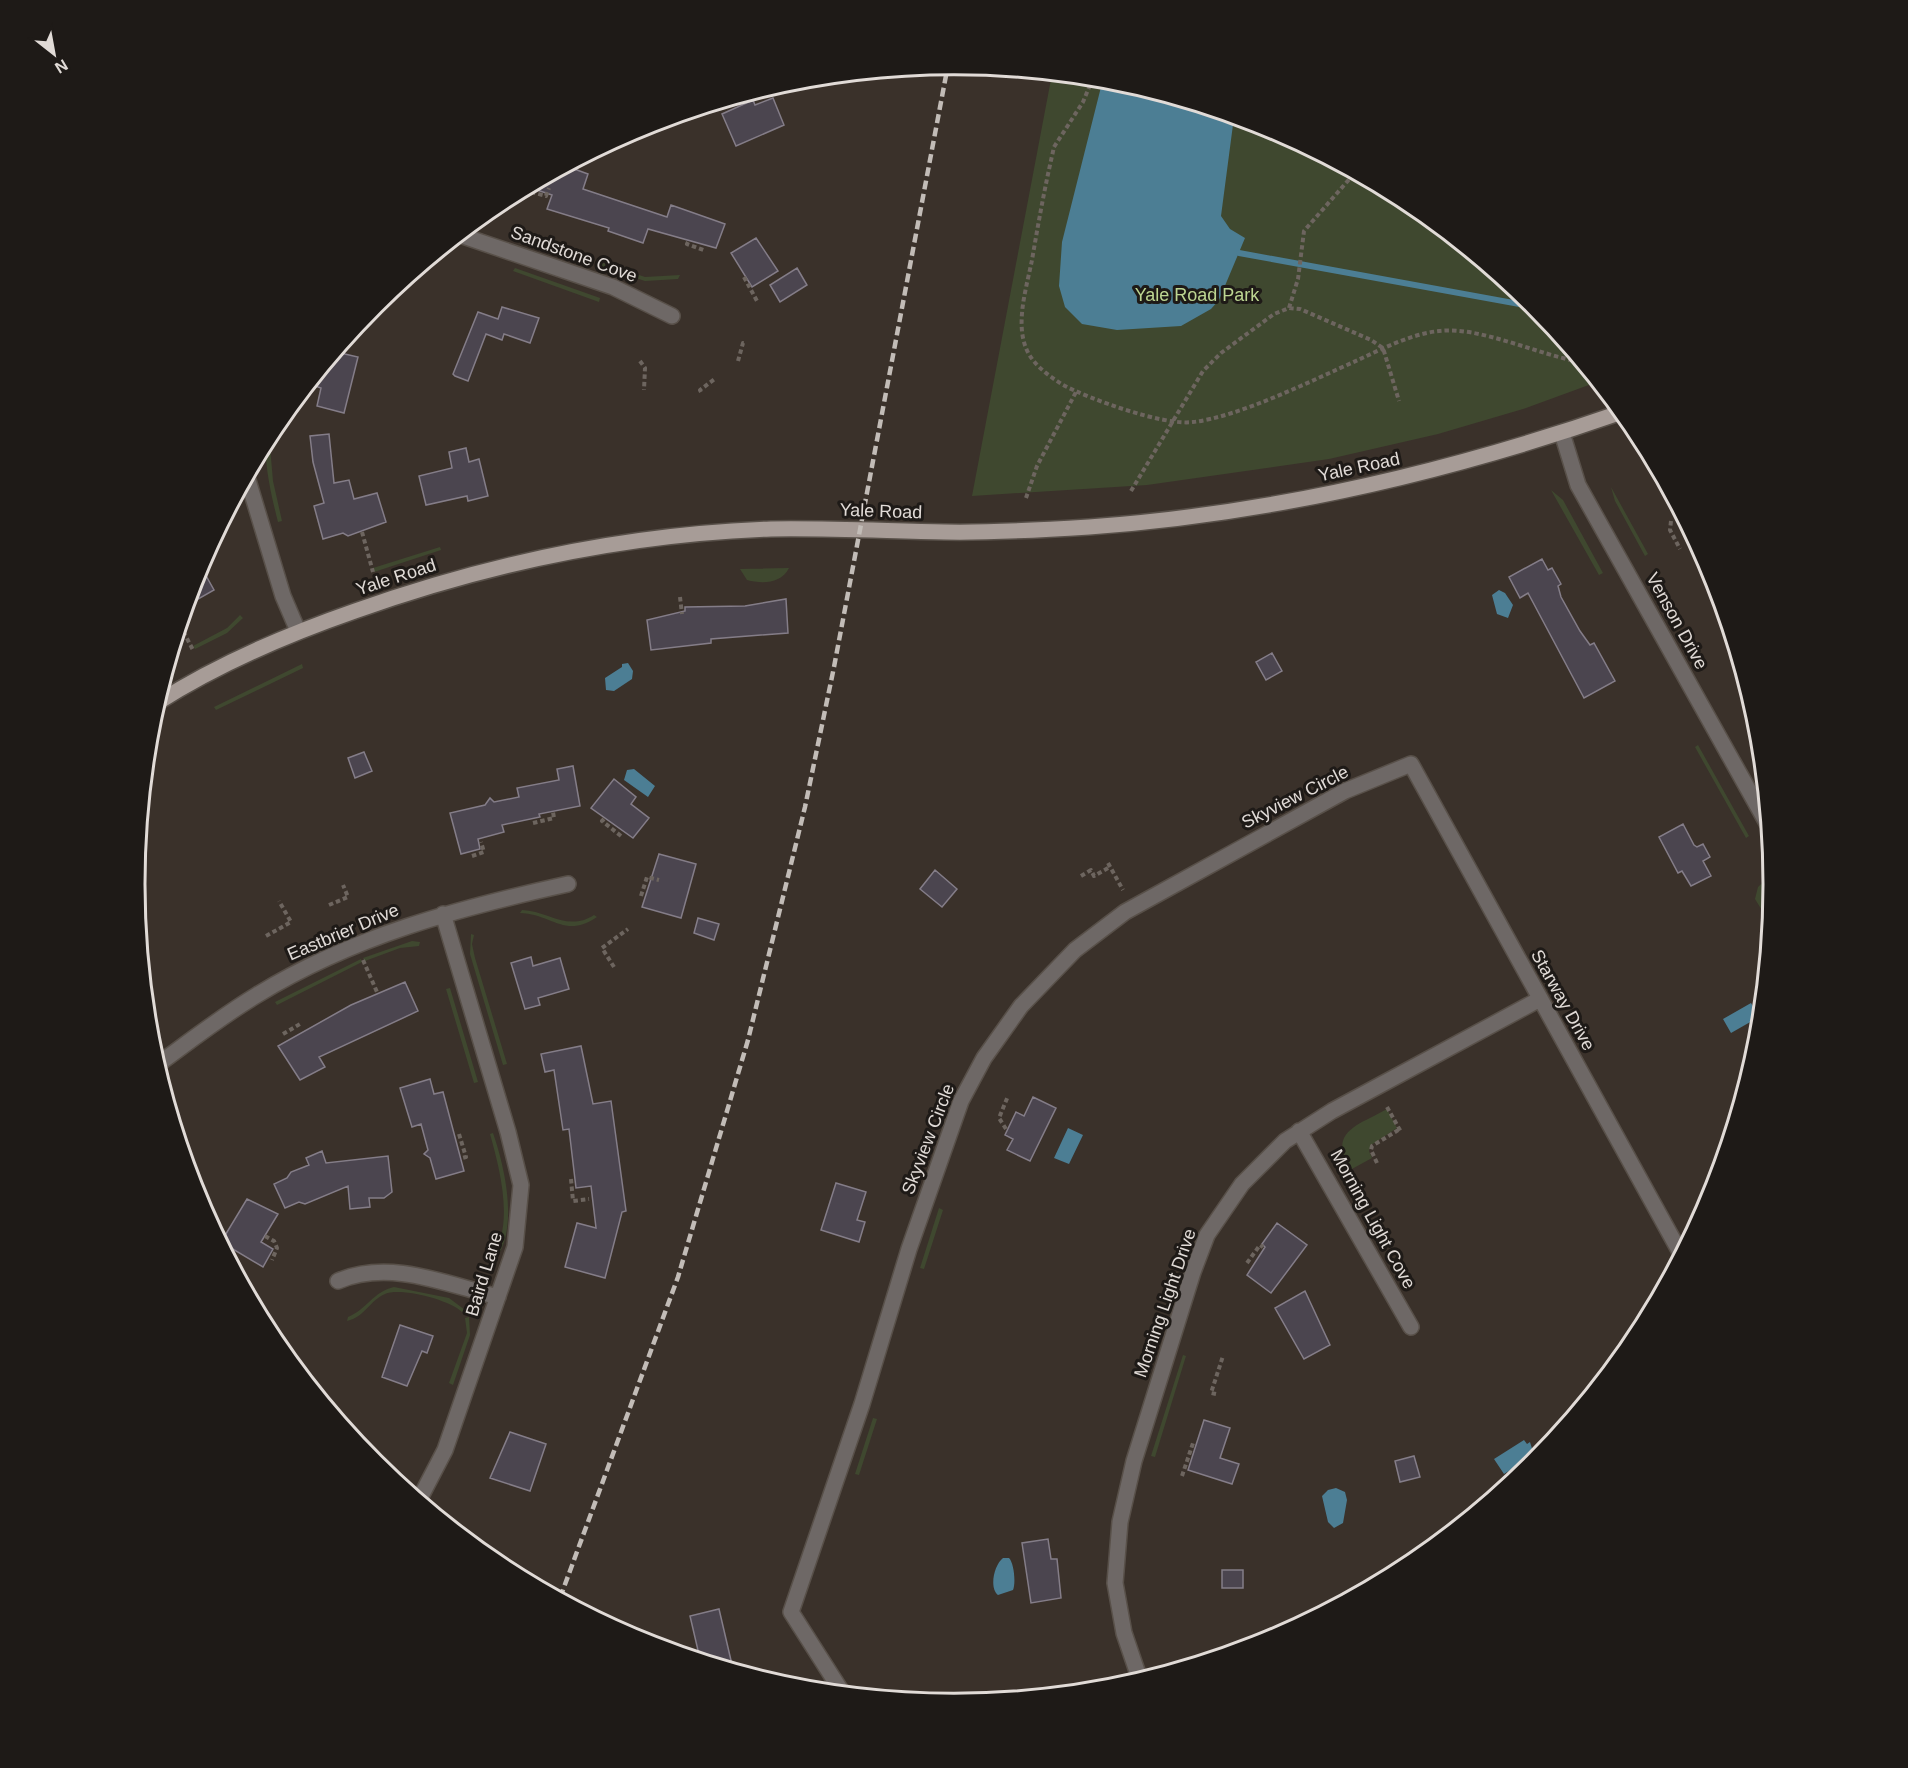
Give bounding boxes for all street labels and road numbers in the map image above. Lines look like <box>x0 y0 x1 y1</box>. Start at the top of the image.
street label: Sandstone Cove <box>508 222 640 286</box>
street label: Yale Road <box>1316 449 1402 485</box>
street label: Yale Road <box>839 500 923 522</box>
street label: Yale Road <box>354 555 438 599</box>
street label: Venson Drive <box>1642 569 1712 673</box>
street label: Skyview Circle <box>1238 762 1352 832</box>
street label: Eastbrier Drive <box>284 900 402 964</box>
street label: Starway Drive <box>1527 946 1599 1054</box>
street label: Skyview Circle <box>898 1081 958 1197</box>
street label: Morning Light Cove <box>1326 1146 1420 1292</box>
street label: Morning Light Drive <box>1130 1226 1200 1380</box>
street label: Baird Lane <box>462 1229 506 1319</box>

